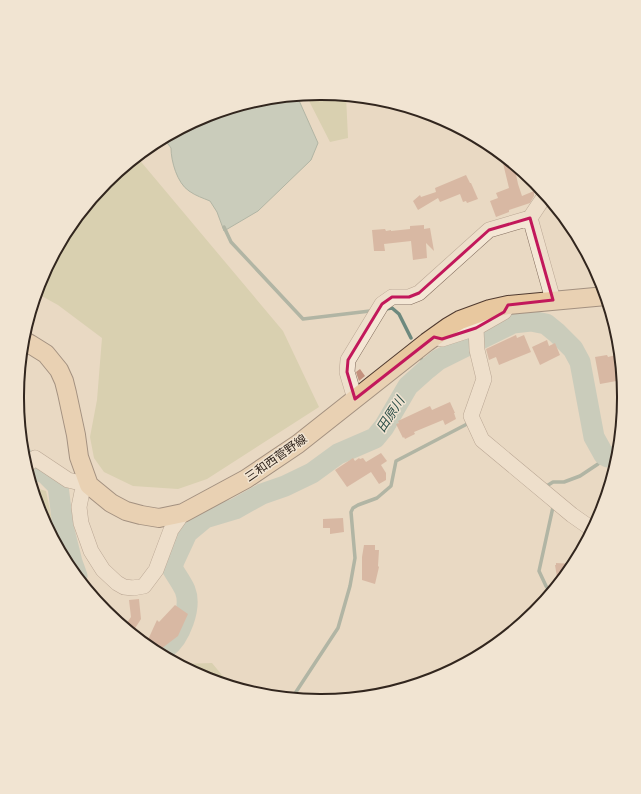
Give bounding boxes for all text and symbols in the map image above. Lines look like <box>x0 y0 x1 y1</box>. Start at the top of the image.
water label: 田原川 <box>371 391 409 435</box>
street label: 三和西菅野線 <box>241 429 310 485</box>

